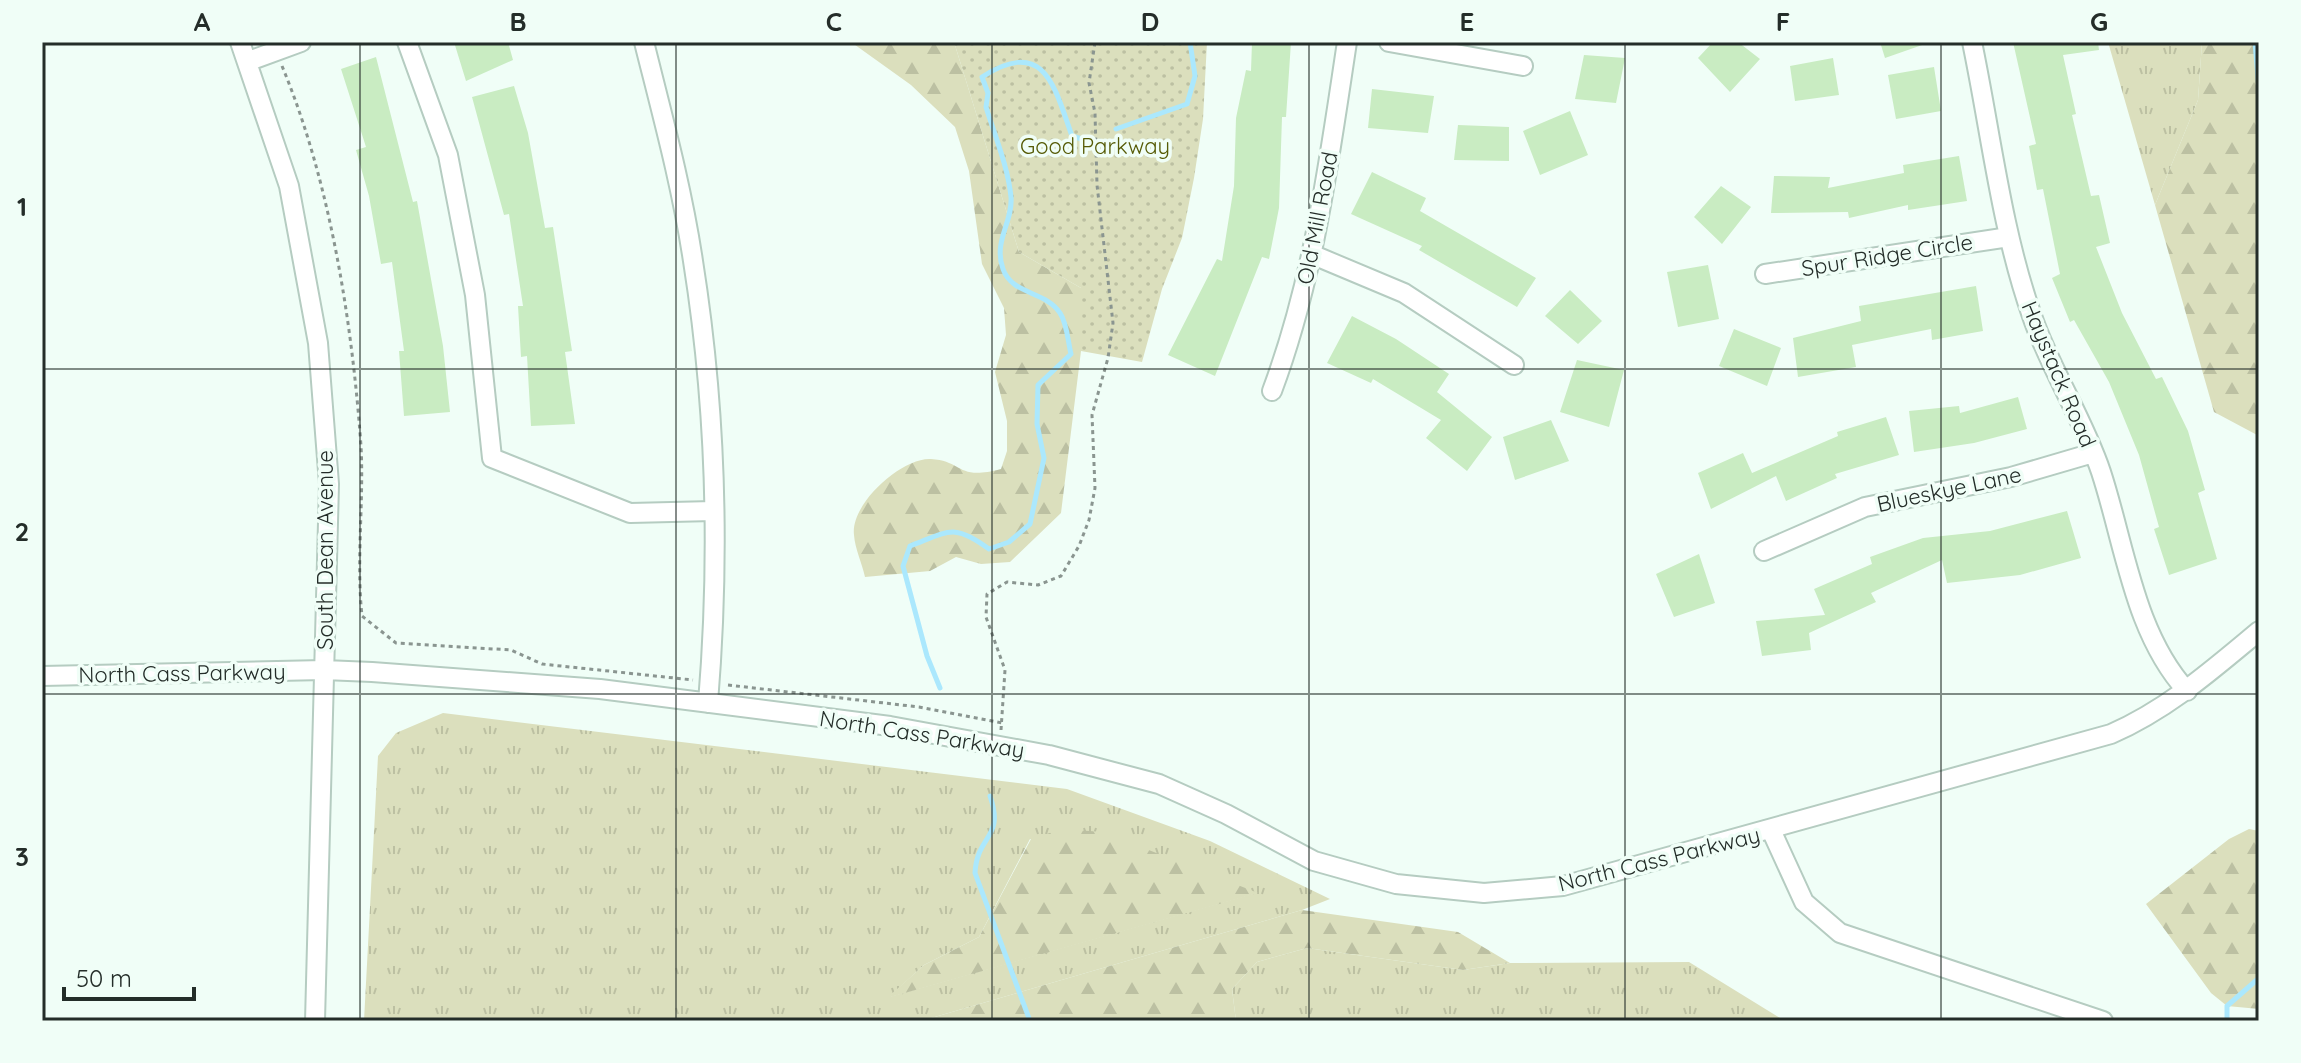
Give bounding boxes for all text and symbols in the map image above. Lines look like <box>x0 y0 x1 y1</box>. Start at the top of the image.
text: A <box>194 5 211 38</box>
text: B <box>509 5 527 38</box>
text: C <box>826 5 842 38</box>
text: D <box>1141 5 1159 38</box>
text: E <box>1460 5 1474 38</box>
text: F <box>1776 5 1790 38</box>
text: G <box>2090 5 2108 38</box>
park label: Good Parkway <box>1020 132 1170 160</box>
street label: Old Mill Road <box>1290 149 1344 287</box>
text: 1 <box>17 190 27 223</box>
street label: Spur Ridge Circle <box>1799 228 1975 282</box>
street label: Haystack Road <box>2016 297 2102 451</box>
street label: South Dean Avenue <box>311 450 339 650</box>
street label: Blueskye Lane <box>1874 460 2024 518</box>
text: 2 <box>15 515 29 548</box>
street label: North Cass Parkway <box>78 657 286 689</box>
street label: North Cass Parkway <box>818 704 1026 764</box>
street label: North Cass Parkway <box>1555 820 1763 898</box>
text: 3 <box>15 840 29 873</box>
scale bar <box>64 951 194 1001</box>
text: 50 m <box>76 963 132 993</box>

